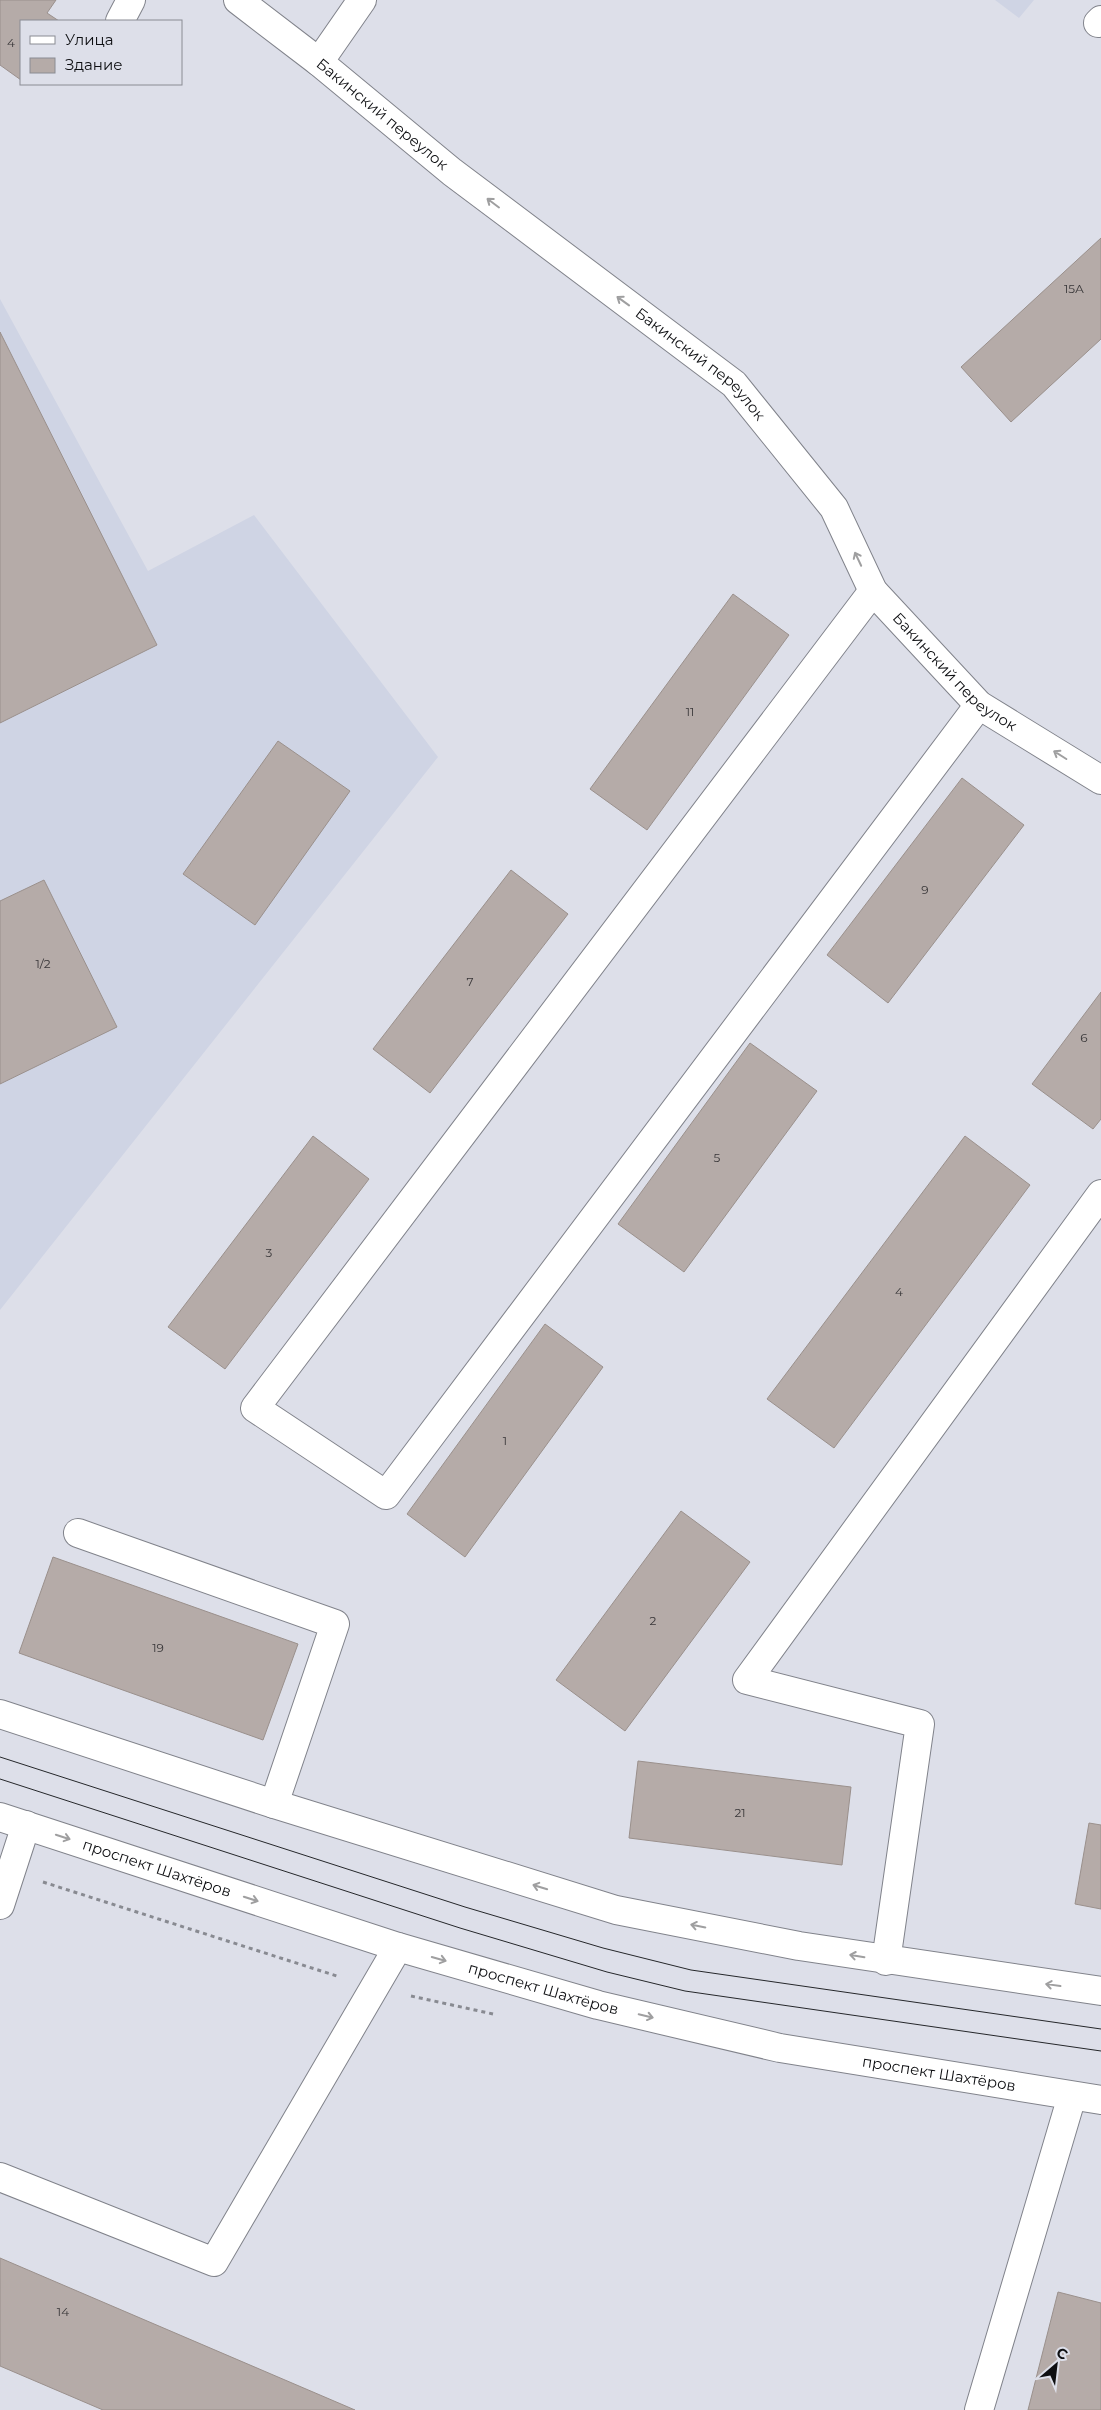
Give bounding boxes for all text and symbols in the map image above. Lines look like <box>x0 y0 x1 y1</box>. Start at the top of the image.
legend <box>20 20 182 85</box>
text: Улица <box>65 30 113 49</box>
house number: 4 <box>7 35 15 50</box>
street label: Бакинский переулок <box>313 54 452 174</box>
text: Здание <box>65 55 123 74</box>
one-way arrow <box>486 198 500 208</box>
house number: 15А <box>1064 281 1084 296</box>
one-way arrow <box>617 296 630 307</box>
street label: Бакинский переулок <box>632 303 770 424</box>
one-way arrow <box>853 552 863 567</box>
street label: Бакинский переулок <box>889 608 1021 735</box>
house number: 11 <box>686 704 694 719</box>
one-way arrow <box>1053 749 1067 759</box>
house number: 9 <box>921 882 929 897</box>
house number: 1/2 <box>35 956 51 971</box>
house number: 7 <box>466 974 474 989</box>
house number: 6 <box>1080 1030 1088 1045</box>
house number: 5 <box>714 1150 721 1165</box>
house number: 3 <box>266 1245 273 1260</box>
house number: 4 <box>895 1284 903 1299</box>
house number: 1 <box>503 1433 507 1448</box>
house number: 2 <box>650 1613 657 1628</box>
house number: 19 <box>152 1640 164 1655</box>
house number: 21 <box>734 1805 746 1820</box>
one-way arrow <box>55 1833 71 1843</box>
street label: проспект Шахтёров <box>80 1835 234 1901</box>
one-way arrow <box>533 1881 549 1891</box>
one-way arrow <box>242 1894 258 1904</box>
one-way arrow <box>690 1921 706 1931</box>
one-way arrow <box>850 1950 866 1960</box>
one-way arrow <box>431 1954 447 1964</box>
street label: проспект Шахтёров <box>466 1958 620 2019</box>
one-way arrow <box>1045 1979 1061 1989</box>
one-way arrow <box>638 2012 654 2021</box>
street label: проспект Шахтёров <box>861 2051 1017 2095</box>
house number: 14 <box>57 2304 69 2319</box>
north arrow <box>1031 2340 1081 2390</box>
text: С <box>1053 2343 1071 2364</box>

